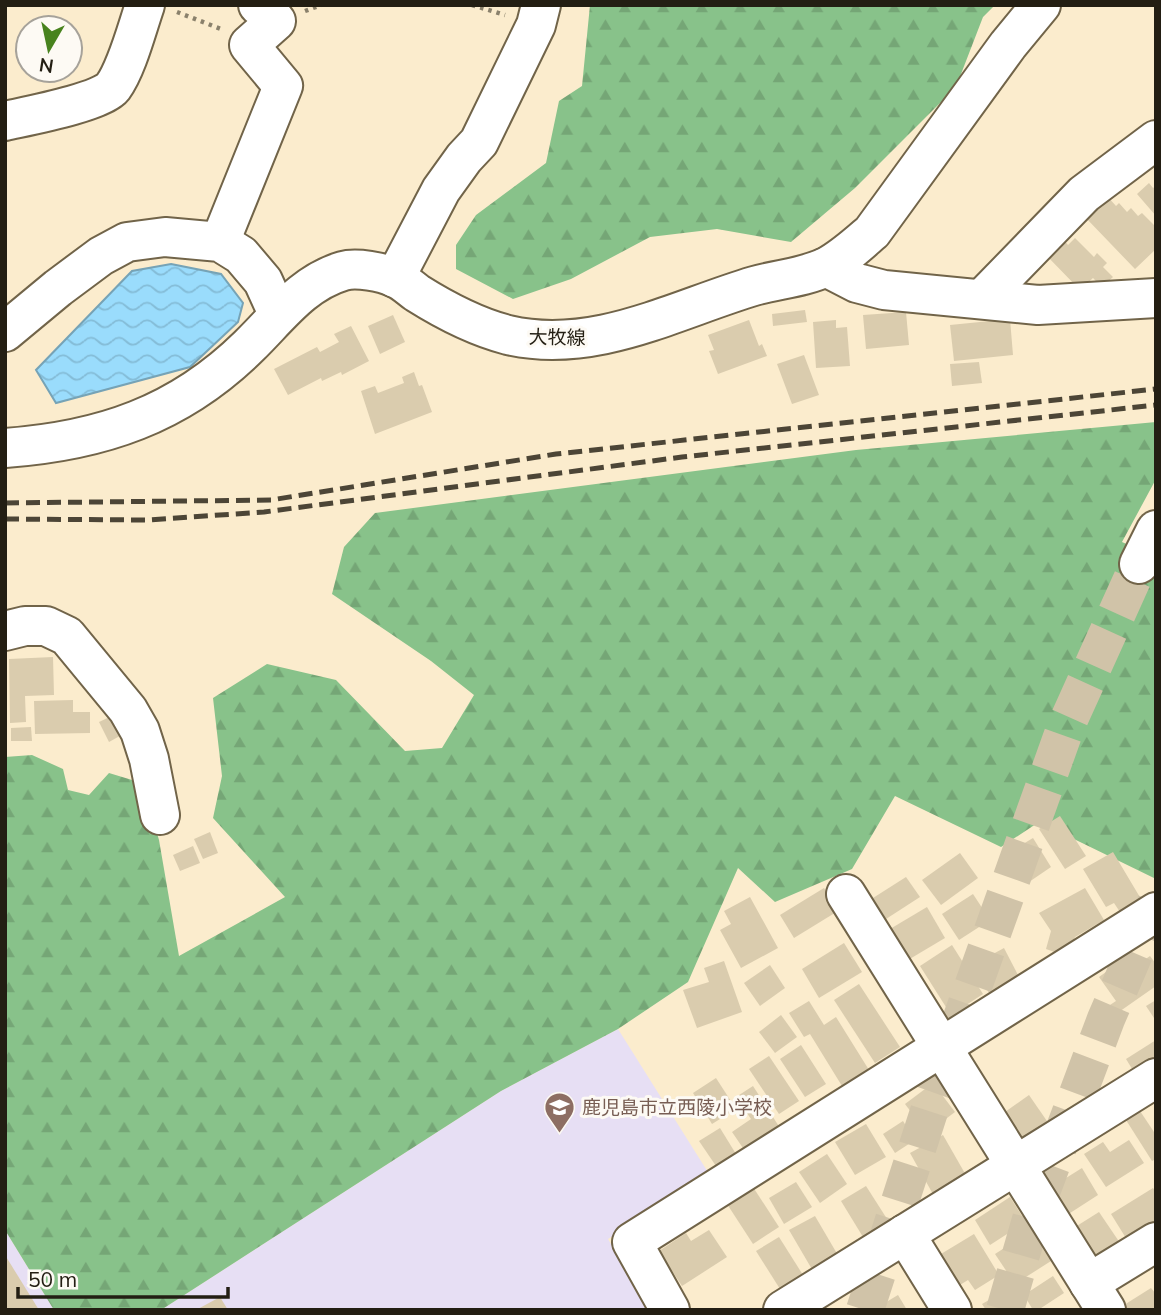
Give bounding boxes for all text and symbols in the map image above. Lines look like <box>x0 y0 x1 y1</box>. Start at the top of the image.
north arrow <box>14 14 84 84</box>
text: N <box>37 53 55 79</box>
street label: 大牧線 <box>528 325 586 349</box>
school or university icon: 鹿児島市立西陵小学校 <box>542 1090 576 1134</box>
place label: 鹿児島市立西陵小学校 <box>582 1095 772 1119</box>
scale bar <box>18 1256 228 1300</box>
text: 50 m <box>28 1266 77 1292</box>

